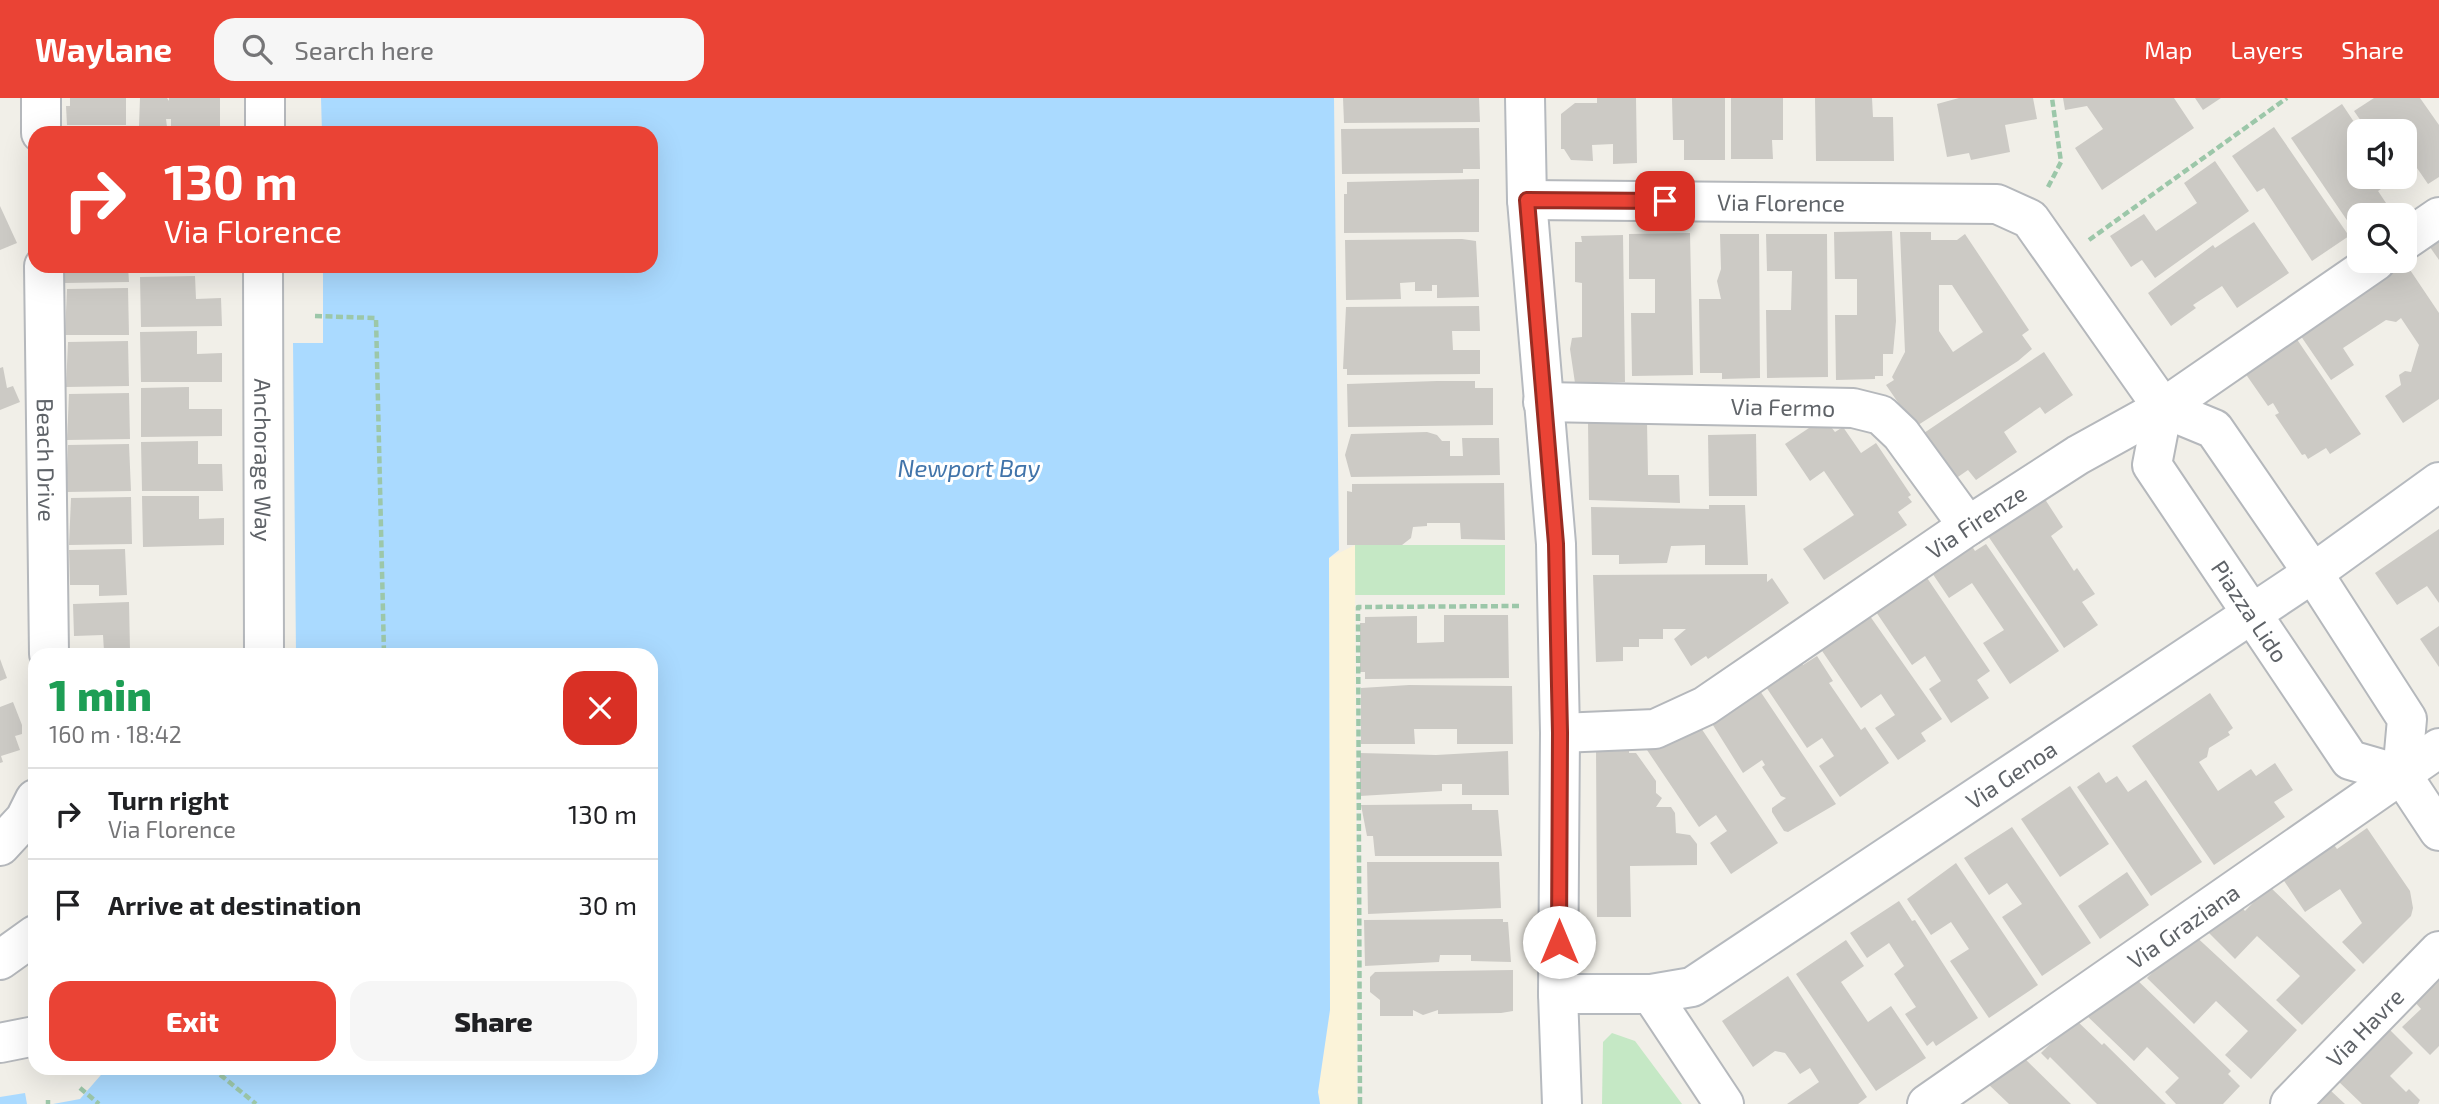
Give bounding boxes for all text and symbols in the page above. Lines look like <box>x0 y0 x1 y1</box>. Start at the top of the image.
search box <box>214 18 704 81</box>
text: Waylane <box>35 29 172 69</box>
icon: search <box>238 30 276 68</box>
text: Search here <box>294 34 434 65</box>
text: Map <box>2144 35 2192 64</box>
text: Layers <box>2230 35 2303 64</box>
text: Share <box>2341 35 2404 64</box>
map controls <box>2347 119 2417 273</box>
button: sound <box>2347 119 2417 189</box>
text: 130 m <box>164 151 298 210</box>
icon: right <box>49 154 140 245</box>
pin <box>1635 171 1695 231</box>
icon: arrive <box>1646 182 1684 220</box>
street label: Via Florence <box>1717 188 1845 217</box>
button: search <box>2347 203 2417 273</box>
text: Via Florence <box>164 211 342 249</box>
street label: Anchorage Way <box>249 378 278 542</box>
street label: Via Fermo <box>1731 392 1835 422</box>
street label: Beach Drive <box>32 398 61 522</box>
water label: Newport Bay <box>898 453 1041 482</box>
street label: Via Firenze <box>1920 478 2031 565</box>
street label: Piazza Lido <box>2206 555 2294 667</box>
text: 1 min <box>49 669 152 719</box>
button: close <box>563 671 637 745</box>
text: 160 m · 18:42 <box>49 720 182 748</box>
street label: Via Genoa <box>1960 734 2062 815</box>
text: Turn right <box>108 784 229 815</box>
icon: right <box>49 795 87 833</box>
text: 130 m <box>568 798 637 829</box>
text: Via Florence <box>108 815 236 843</box>
street label: Via Graziana <box>2122 877 2245 974</box>
icon: arrive <box>49 886 87 924</box>
text: Arrive at destination <box>108 889 361 920</box>
text: 30 m <box>578 889 637 920</box>
position arrow <box>1522 905 1596 979</box>
button: Exit <box>49 981 336 1061</box>
button: Share <box>350 981 637 1061</box>
street label: Via Havre <box>2320 982 2409 1073</box>

